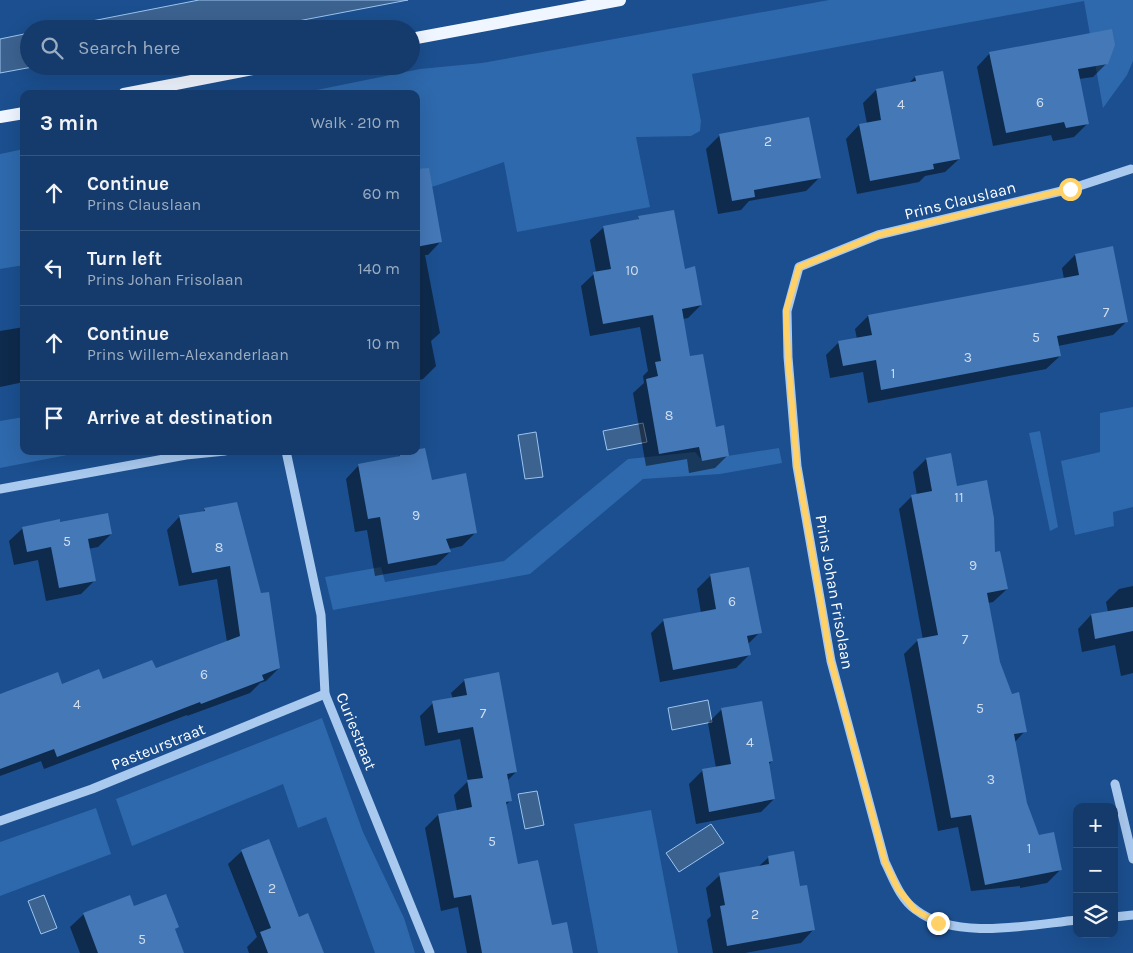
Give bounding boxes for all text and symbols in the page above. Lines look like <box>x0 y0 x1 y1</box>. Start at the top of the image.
search box <box>20 20 420 75</box>
icon: search <box>38 34 66 62</box>
text: Search here <box>78 37 180 59</box>
house number: 6 <box>1036 94 1044 111</box>
house number: 4 <box>897 96 905 113</box>
text: 3 min <box>40 111 98 135</box>
text: Walk · 210 m <box>311 113 400 132</box>
house number: 2 <box>764 133 772 150</box>
text: Continue <box>87 173 169 195</box>
street label: Prins Clauslaan <box>902 177 1018 224</box>
route start <box>1059 178 1082 201</box>
icon: ahead <box>40 179 68 207</box>
text: 60 m <box>363 184 400 203</box>
text: Prins Clauslaan <box>87 195 201 214</box>
text: Turn left <box>87 248 162 270</box>
icon: left <box>40 254 68 282</box>
text: 140 m <box>358 259 400 278</box>
house number: 10 <box>626 262 638 279</box>
text: Prins Johan Frisolaan <box>87 270 243 289</box>
house number: 7 <box>1103 304 1110 321</box>
text: Continue <box>87 323 169 345</box>
icon: ahead <box>40 329 68 357</box>
house number: 5 <box>1032 329 1040 346</box>
text: 10 m <box>366 334 400 353</box>
text: Prins Willem-Alexanderlaan <box>87 345 289 364</box>
house number: 3 <box>964 349 972 366</box>
house number: 1 <box>891 365 895 382</box>
icon: arrive <box>40 404 68 432</box>
text: Arrive at destination <box>87 407 273 429</box>
house number: 8 <box>665 407 673 424</box>
house number: 11 <box>954 489 964 506</box>
house number: 9 <box>412 507 420 524</box>
street label: Prins Johan Frisolaan <box>812 514 857 671</box>
house number: 5 <box>63 533 71 550</box>
house number: 8 <box>215 539 223 556</box>
house number: 9 <box>969 557 977 574</box>
house number: 6 <box>728 593 736 610</box>
house number: 7 <box>962 631 969 648</box>
house number: 6 <box>200 666 208 683</box>
street label: Curiestraat <box>332 690 381 773</box>
house number: 4 <box>73 696 81 713</box>
house number: 5 <box>976 700 984 717</box>
house number: 7 <box>480 705 487 722</box>
street label: Pasteurstraat <box>108 719 208 774</box>
house number: 4 <box>746 734 754 751</box>
house number: 3 <box>987 771 995 788</box>
map controls <box>1073 803 1118 938</box>
button: + <box>1073 803 1118 848</box>
house number: 5 <box>488 833 496 850</box>
house number: 1 <box>1027 840 1031 857</box>
button: − <box>1073 848 1118 893</box>
house number: 2 <box>268 880 276 897</box>
button: layers <box>1073 893 1118 938</box>
house number: 2 <box>751 906 759 923</box>
route end <box>927 912 950 935</box>
house number: 5 <box>138 931 146 948</box>

